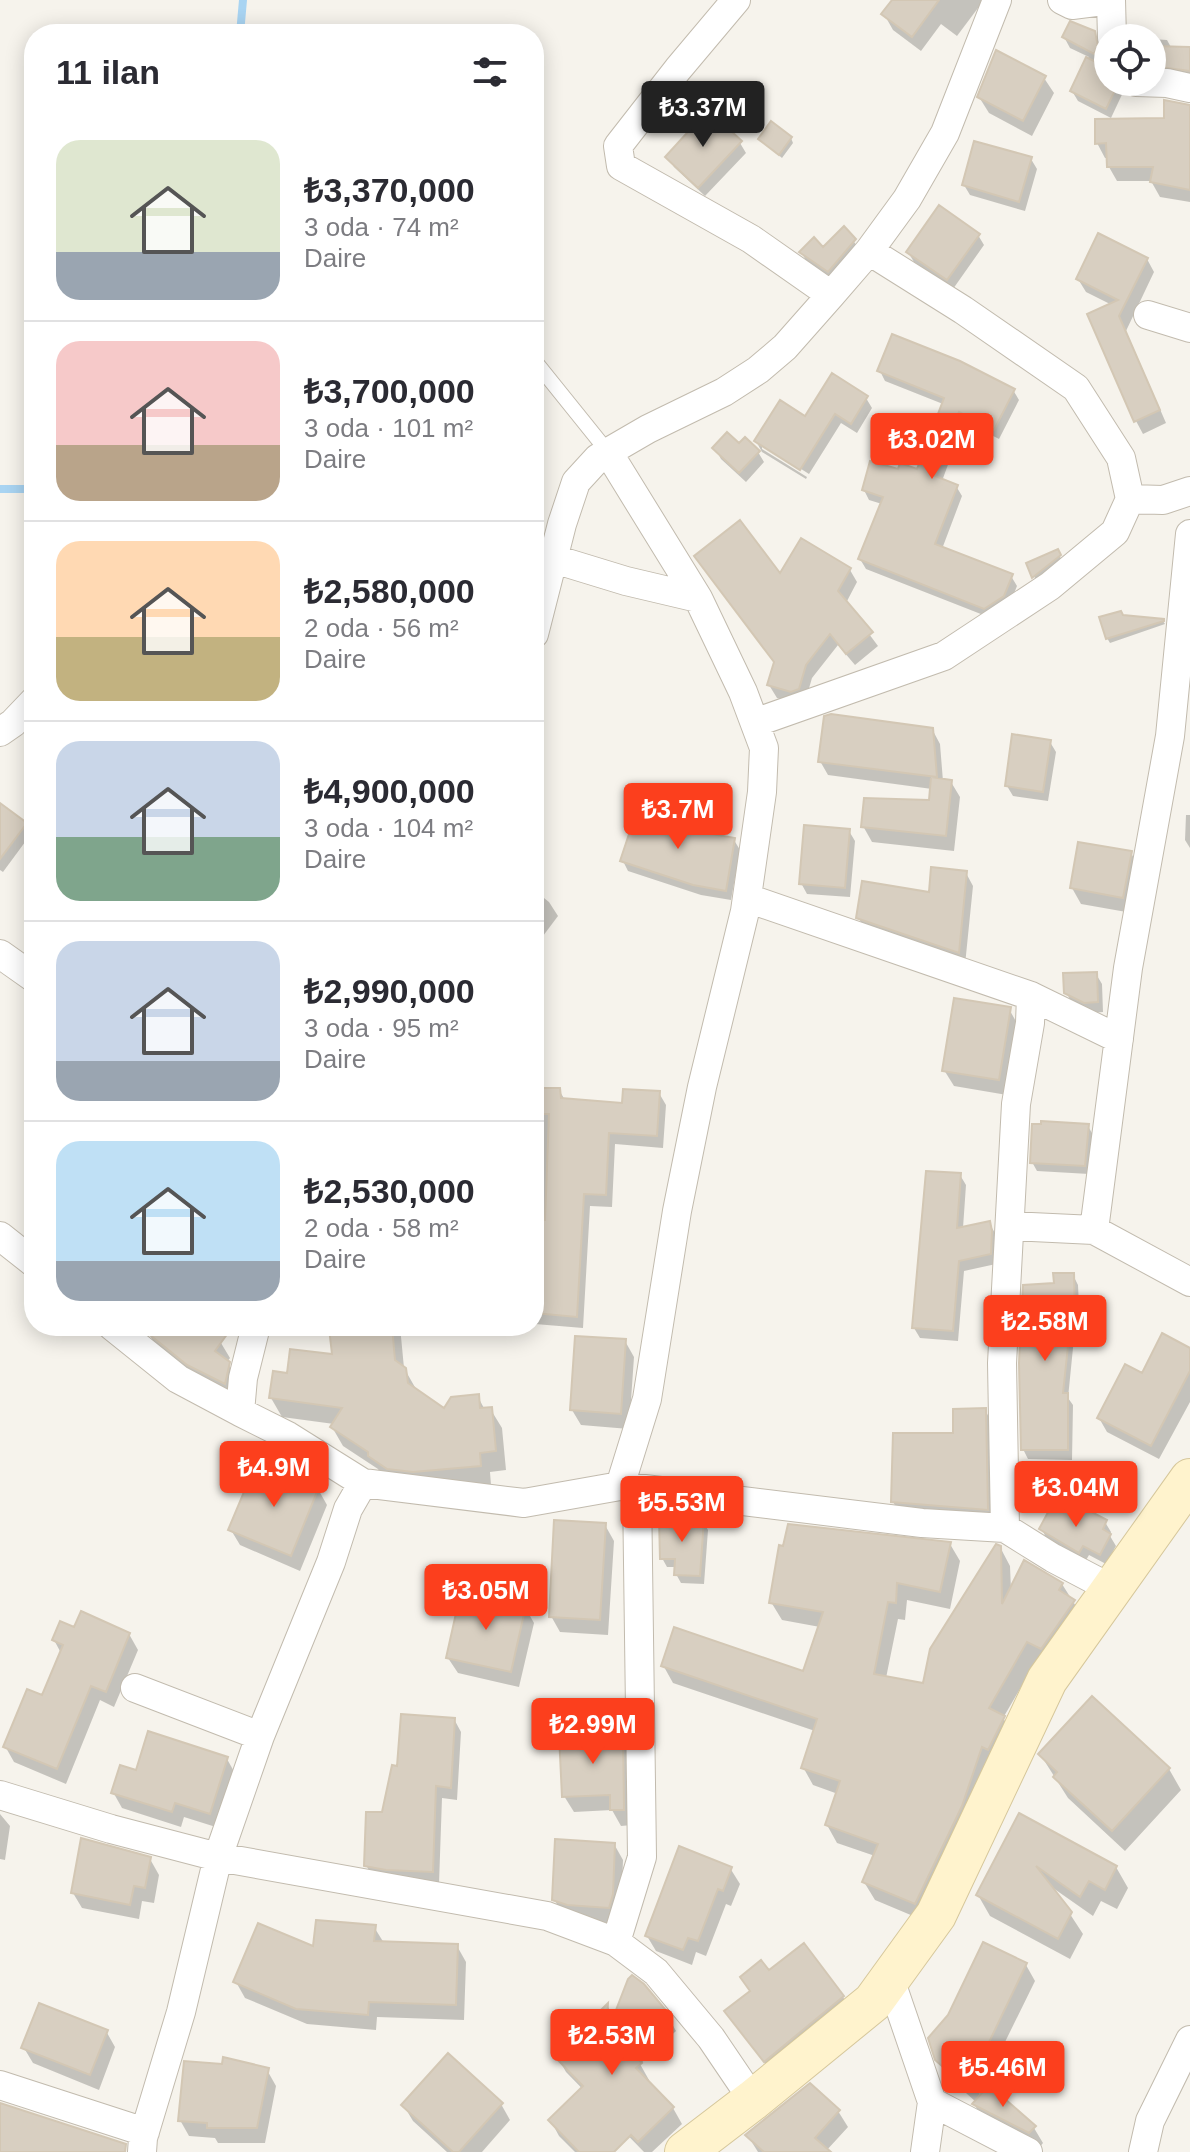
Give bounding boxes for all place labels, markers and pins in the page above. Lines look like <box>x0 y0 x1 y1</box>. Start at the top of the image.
pin: ₺3.37M <box>638 81 768 149</box>
pin: ₺3.02M <box>867 413 997 481</box>
pin: ₺3.7M <box>622 783 734 851</box>
pin: ₺2.58M <box>980 1295 1110 1363</box>
pin: ₺4.9M <box>218 1441 330 1509</box>
pin: ₺3.04M <box>1011 1461 1141 1529</box>
pin: ₺5.53M <box>617 1476 747 1544</box>
pin: ₺3.05M <box>421 1564 551 1632</box>
pin: ₺2.99M <box>528 1698 658 1766</box>
pin: ₺2.53M <box>547 2009 677 2077</box>
pin: ₺5.46M <box>938 2041 1068 2109</box>

